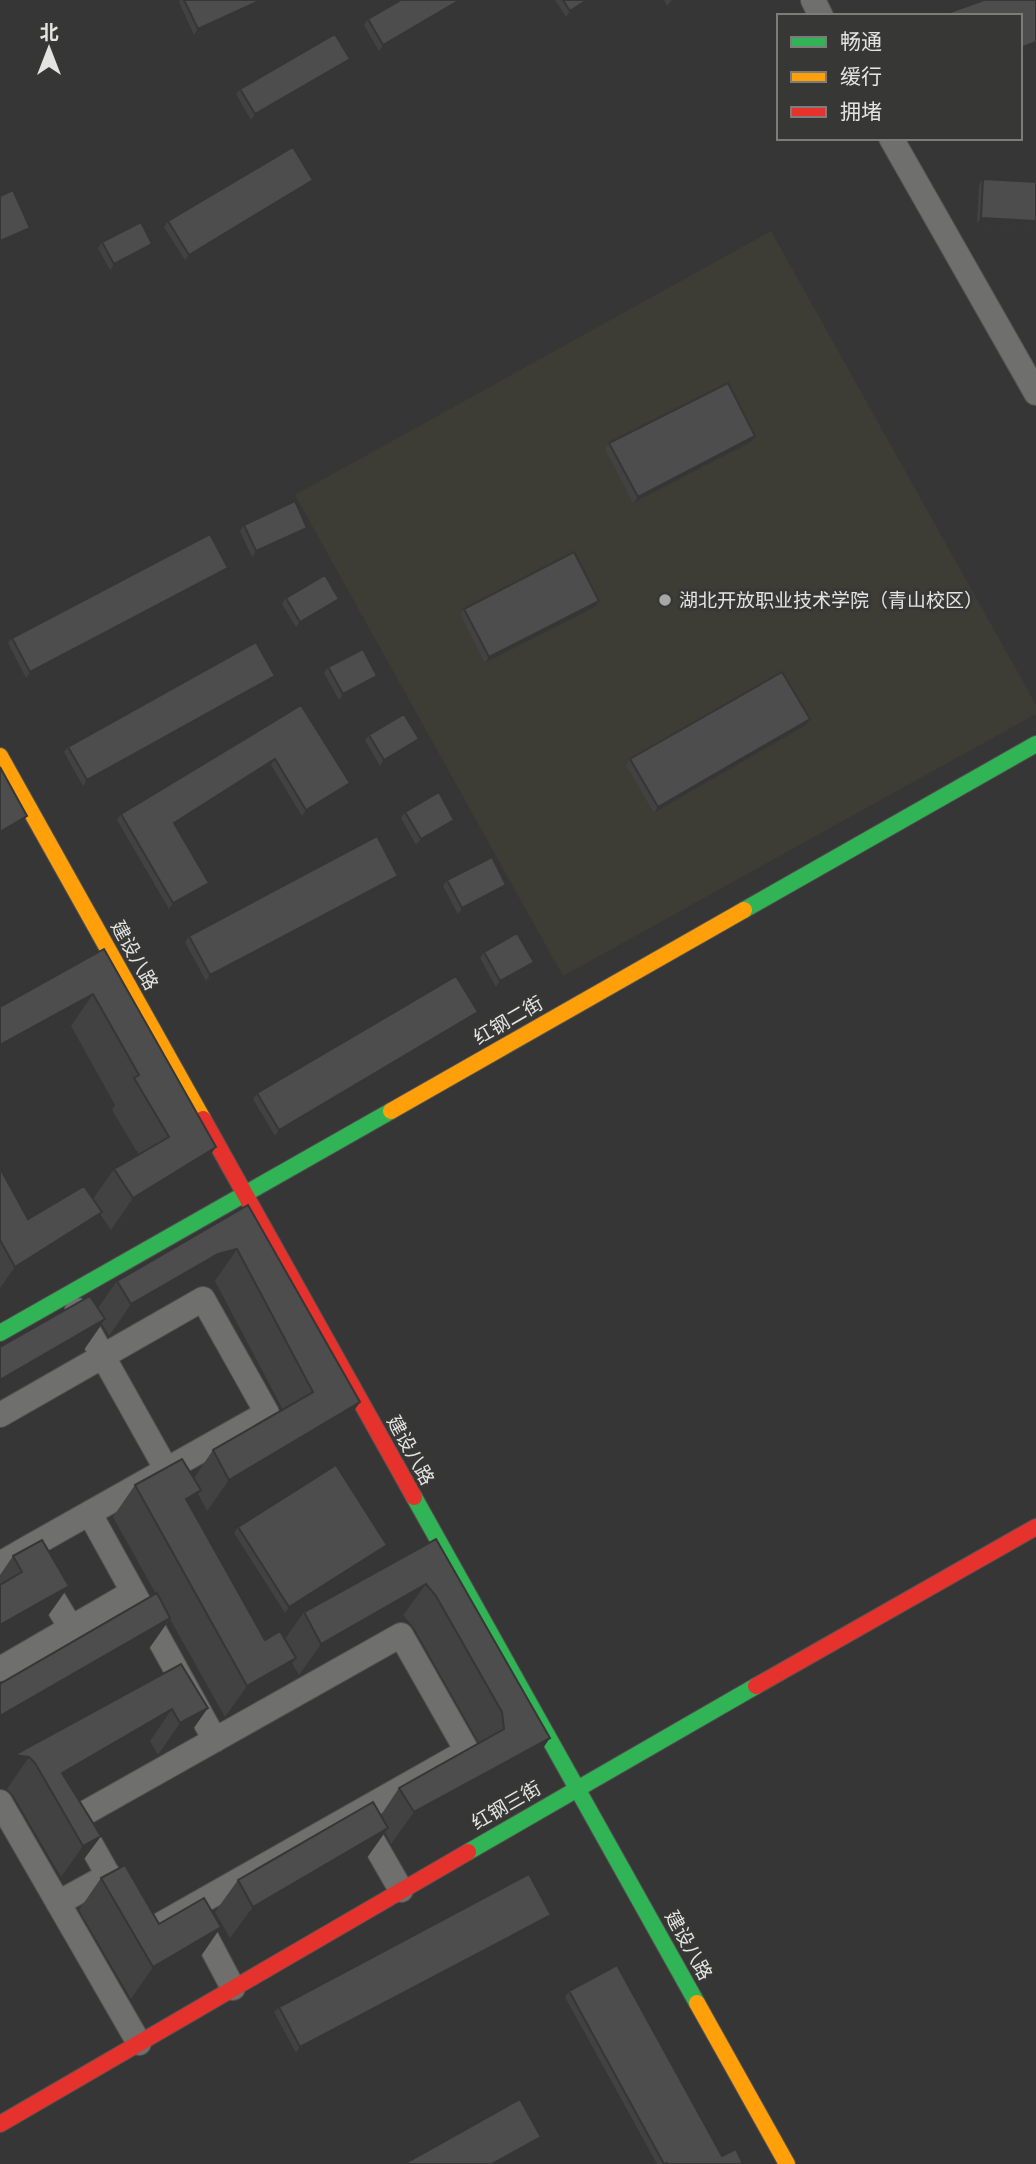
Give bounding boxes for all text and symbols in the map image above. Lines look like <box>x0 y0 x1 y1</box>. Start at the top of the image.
north arrow <box>14 14 84 84</box>
legend <box>777 14 1022 140</box>
text: 北 <box>39 21 59 43</box>
text: 畅通 <box>840 29 882 53</box>
text: 缓行 <box>840 64 882 88</box>
text: 拥堵 <box>840 99 882 123</box>
place label: 湖北开放职业技术学院（青山校区） <box>679 589 983 611</box>
marker: 湖北开放职业技术学院（青山校区） <box>657 592 673 608</box>
street label: 建设八路 <box>107 916 163 994</box>
street label: 红钢二街 <box>470 991 546 1049</box>
street label: 建设八路 <box>383 1411 439 1489</box>
street label: 红钢三街 <box>468 1776 544 1834</box>
street label: 建设八路 <box>661 1906 717 1984</box>

